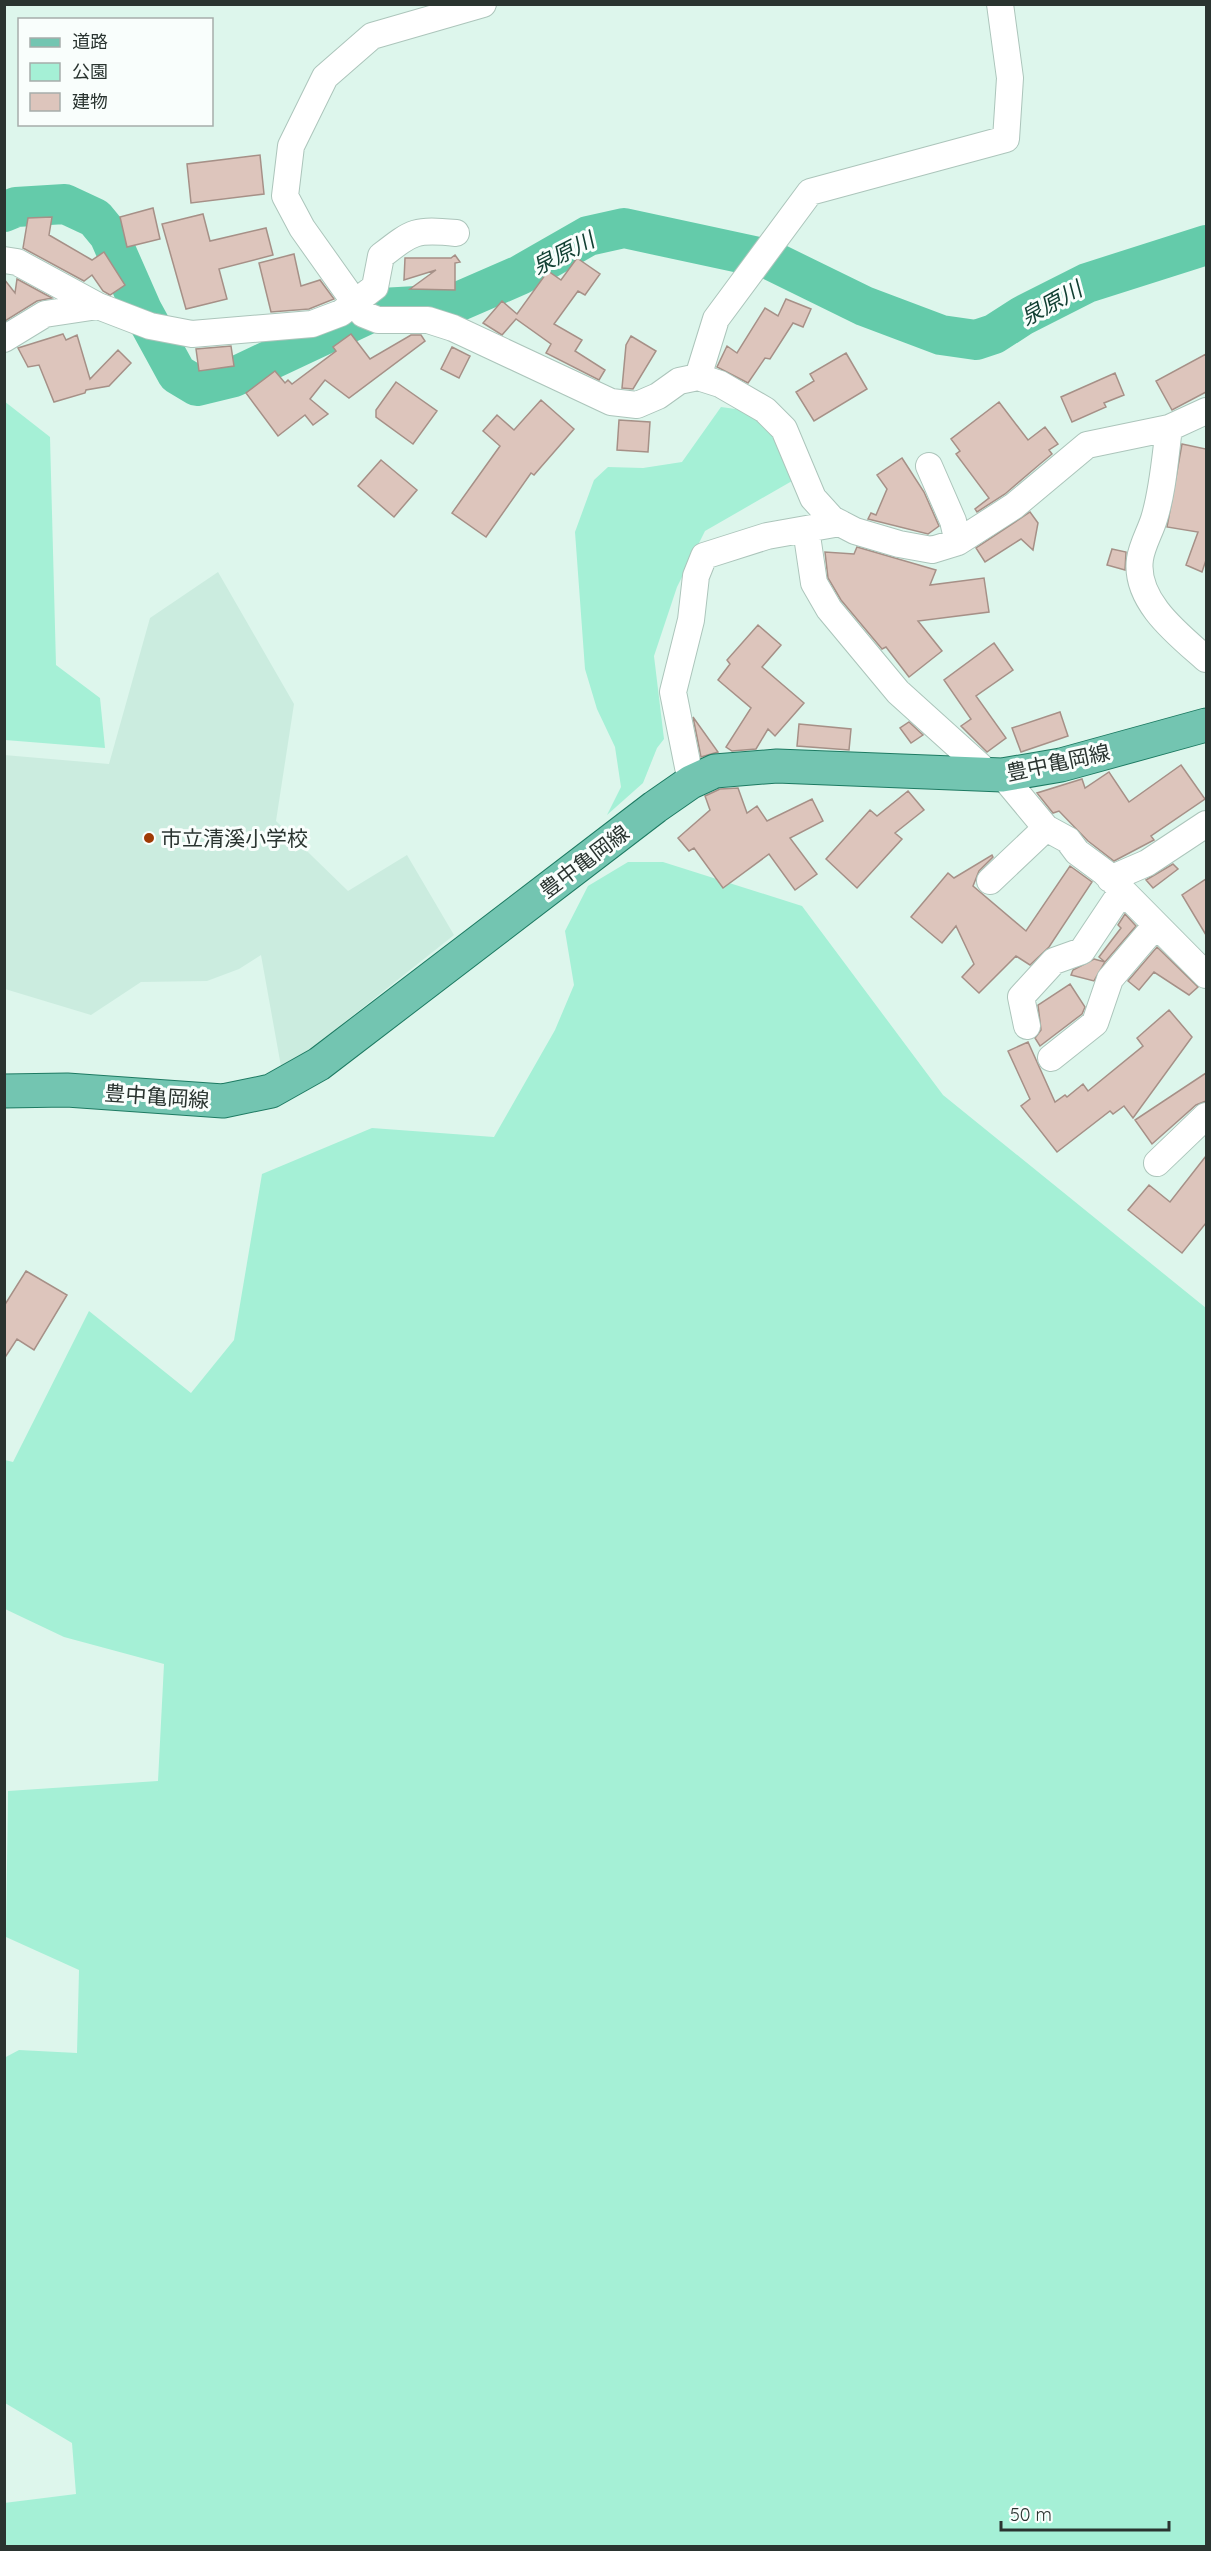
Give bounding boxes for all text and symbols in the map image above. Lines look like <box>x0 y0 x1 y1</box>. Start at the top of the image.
legend <box>18 18 213 126</box>
text: 道路 <box>72 30 108 53</box>
text: 公園 <box>72 60 108 83</box>
text: 建物 <box>72 90 108 113</box>
water label: 泉原川 <box>527 225 601 280</box>
water label: 泉原川 <box>1015 274 1088 331</box>
street label: 豊中亀岡線 <box>1004 738 1112 786</box>
street label: 豊中亀岡線 <box>534 819 634 903</box>
place label: 市立清溪小学校 <box>161 825 308 851</box>
marker: 市立清溪小学校 <box>142 831 156 845</box>
street label: 豊中亀岡線 <box>104 1079 210 1113</box>
scale bar <box>1001 2494 1169 2532</box>
text: 50 m <box>1010 2503 1052 2526</box>

